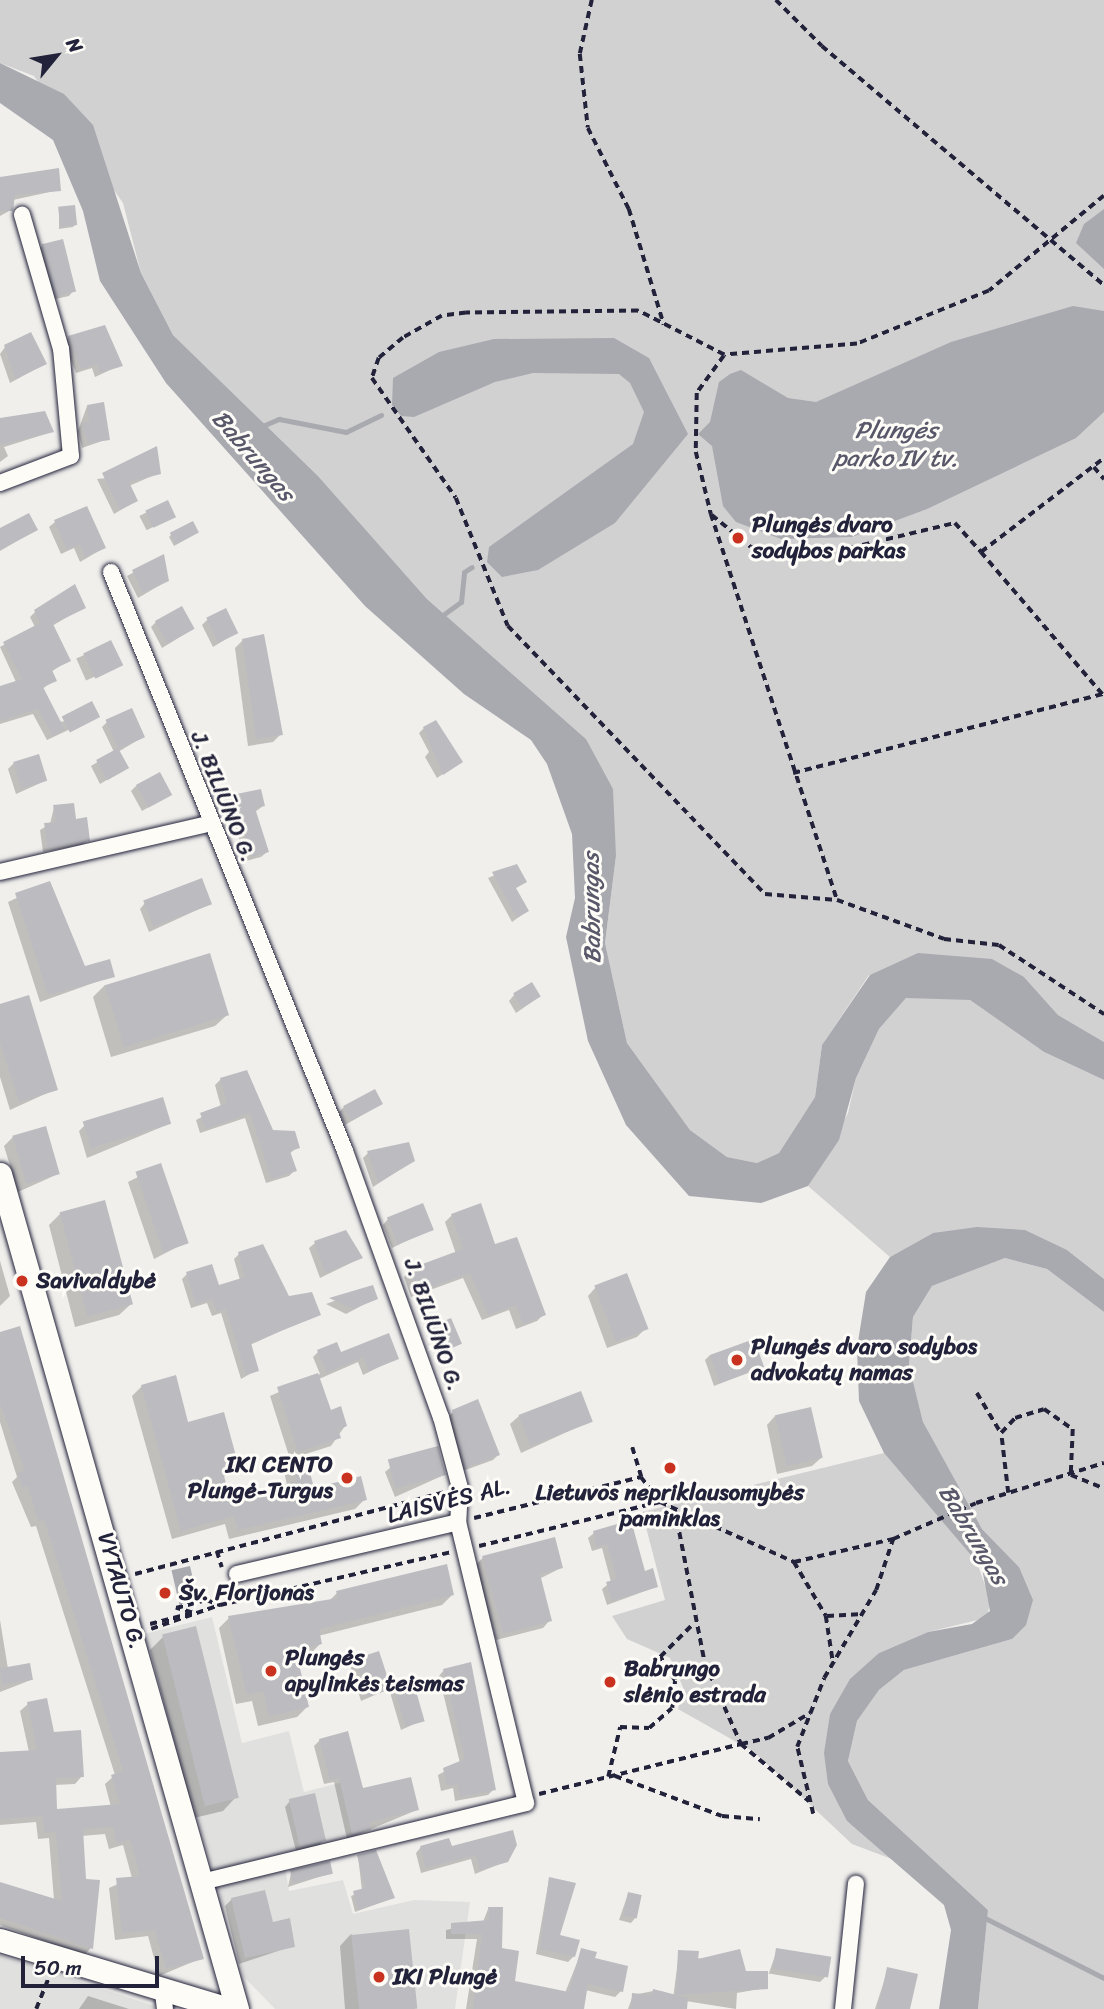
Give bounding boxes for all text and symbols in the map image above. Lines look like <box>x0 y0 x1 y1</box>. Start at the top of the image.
north arrow <box>21 21 91 91</box>
text: N <box>57 31 92 59</box>
water label: Babrungas <box>206 405 300 507</box>
water label: Plungės parko IV tv. <box>834 417 958 473</box>
place label: Plungės dvaro sodybos parkas <box>752 511 906 565</box>
marker: Plungės dvaro sodybos parkas <box>730 530 746 546</box>
street label: J. BILIŪNO G. <box>184 728 262 866</box>
water label: Babrungas <box>577 852 607 964</box>
street label: J. BILIŪNO G. <box>397 1255 469 1395</box>
place label: Savivaldybė <box>36 1267 156 1295</box>
marker: Savivaldybė <box>14 1273 30 1289</box>
place label: Plungės dvaro sodybos advokatų namas <box>751 1333 979 1387</box>
marker: Plungės dvaro sodybos advokatų namas <box>729 1352 745 1368</box>
place label: IKI CENTO Plungė-Turgus <box>188 1451 333 1505</box>
marker: Lietuvos nepriklausomybės paminklas <box>662 1460 678 1476</box>
marker: IKI CENTO Plungė-Turgus <box>339 1470 355 1486</box>
street label: LAISVĖS AL. <box>384 1472 514 1530</box>
place label: Lietuvos nepriklausomybės paminklas <box>535 1479 805 1533</box>
water label: Babrungas <box>932 1480 1014 1590</box>
street label: VYTAUTO G. <box>91 1529 151 1653</box>
place label: Šv. Florijonas <box>179 1579 314 1607</box>
marker: Šv. Florijonas <box>157 1585 173 1601</box>
place label: Plungės apylinkės teismas <box>285 1644 464 1698</box>
place label: Babrungo slėnio estrada <box>624 1655 767 1709</box>
marker: Plungės apylinkės teismas <box>263 1663 279 1679</box>
marker: Babrungo slėnio estrada <box>602 1674 618 1690</box>
scale bar <box>24 1942 163 1986</box>
text: 50 m <box>34 1949 82 1987</box>
place label: IKI Plungė <box>393 1963 498 1991</box>
marker: IKI Plungė <box>371 1969 387 1985</box>

